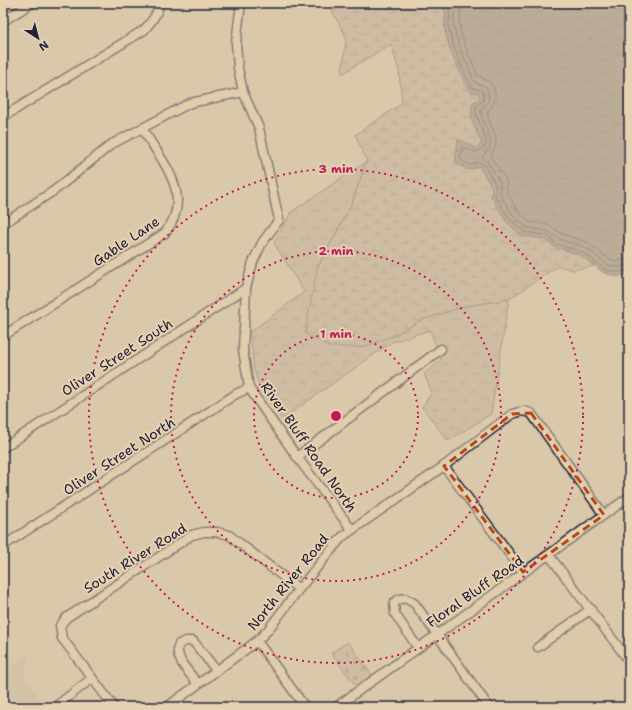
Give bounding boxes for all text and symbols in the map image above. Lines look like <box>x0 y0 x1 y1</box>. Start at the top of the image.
north arrow <box>18 18 58 58</box>
text: N <box>35 37 52 54</box>
text: 3 min <box>319 161 354 177</box>
street label: Gable Lane <box>89 212 163 270</box>
text: 2 min <box>319 243 354 259</box>
street label: Oliver Street South <box>58 314 176 400</box>
text: 1 min <box>320 326 352 342</box>
street label: River Bluff Road North <box>257 378 361 516</box>
centre of rings <box>329 409 343 423</box>
street label: Oliver Street North <box>60 413 178 499</box>
street label: South River Road <box>80 519 190 597</box>
street label: North River Road <box>243 530 333 634</box>
street label: Floral Bluff Road <box>423 551 527 631</box>

